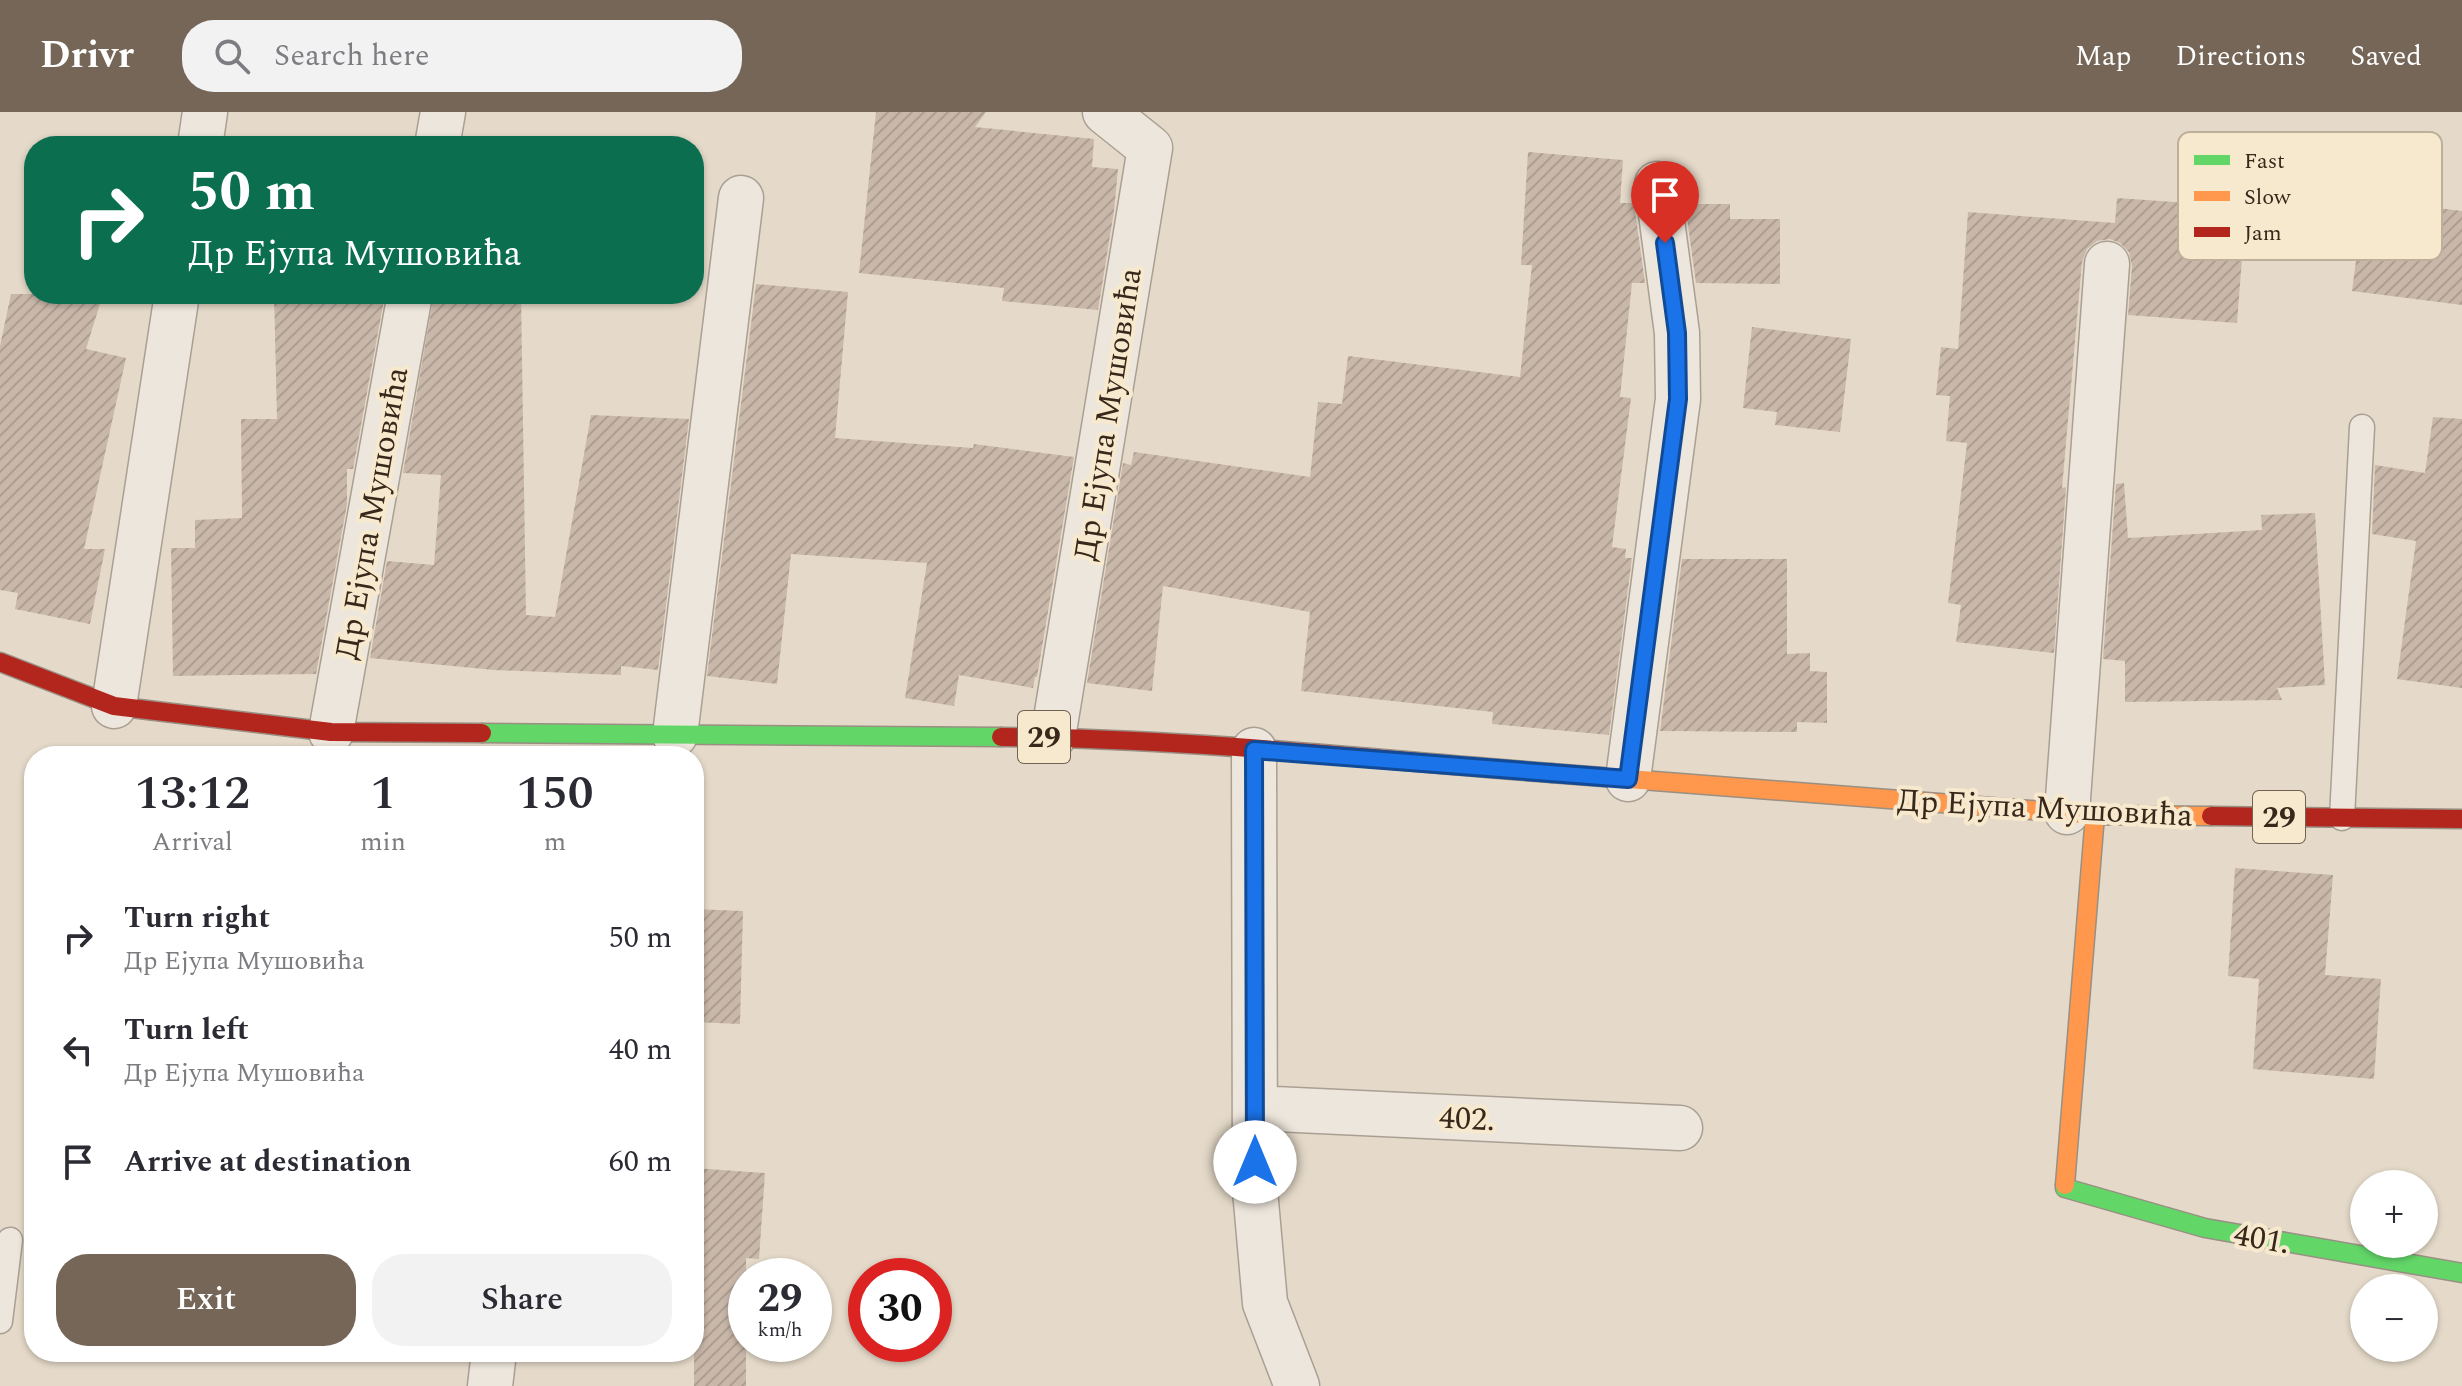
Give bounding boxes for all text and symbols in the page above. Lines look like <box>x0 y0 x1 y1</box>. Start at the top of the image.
search box <box>182 20 742 92</box>
text: Drivr <box>40 27 134 85</box>
text: Search here <box>274 33 430 79</box>
icon: search <box>210 34 254 78</box>
text: Map <box>2075 35 2132 78</box>
text: Directions <box>2176 35 2306 78</box>
text: Saved <box>2350 35 2422 78</box>
legend <box>2178 132 2442 260</box>
text: Fast <box>2244 145 2285 178</box>
text: 50 m <box>188 150 315 235</box>
pin <box>1631 161 1699 243</box>
icon: right <box>56 168 160 272</box>
icon: arrive <box>1643 173 1687 217</box>
text: Slow <box>2244 181 2292 214</box>
text: Jam <box>2244 217 2282 250</box>
text: Др Ејупа Мушовића <box>188 227 521 282</box>
street label: Др Ејупа Мушовића <box>1061 264 1156 564</box>
street label: Др Ејупа Мушовића <box>323 363 422 663</box>
road number: 29 <box>1018 711 1070 763</box>
text: 13:12 <box>134 757 250 830</box>
text: 1 <box>370 757 396 830</box>
text: 150 <box>516 757 594 830</box>
street label: Др Ејупа Мушовића <box>1896 776 2194 841</box>
road number: 29 <box>2253 791 2305 843</box>
text: Arrival <box>152 822 233 862</box>
text: min <box>360 822 406 862</box>
text: m <box>544 822 566 862</box>
text: Turn right <box>124 895 270 941</box>
text: 50 m <box>609 915 672 961</box>
icon: right <box>56 916 100 960</box>
text: Др Ејупа Мушовића <box>124 941 365 981</box>
text: Turn left <box>124 1007 249 1053</box>
text: 40 m <box>609 1027 672 1073</box>
icon: left <box>56 1028 100 1072</box>
text: Др Ејупа Мушовића <box>124 1053 365 1093</box>
street label: 402. <box>1438 1094 1496 1145</box>
position arrow <box>1213 1120 1297 1204</box>
text: Arrive at destination <box>124 1139 411 1185</box>
text: 60 m <box>609 1139 672 1185</box>
icon: arrive <box>56 1140 100 1184</box>
map controls <box>2350 1170 2438 1362</box>
button: + <box>2350 1170 2438 1258</box>
street label: 401. <box>2230 1210 2294 1268</box>
button: Exit <box>56 1254 356 1346</box>
button: Share <box>372 1254 672 1346</box>
speed limit sign: 30 <box>848 1258 952 1362</box>
text: 29 <box>758 1269 802 1330</box>
button: − <box>2350 1274 2438 1362</box>
text: km/h <box>758 1315 803 1345</box>

